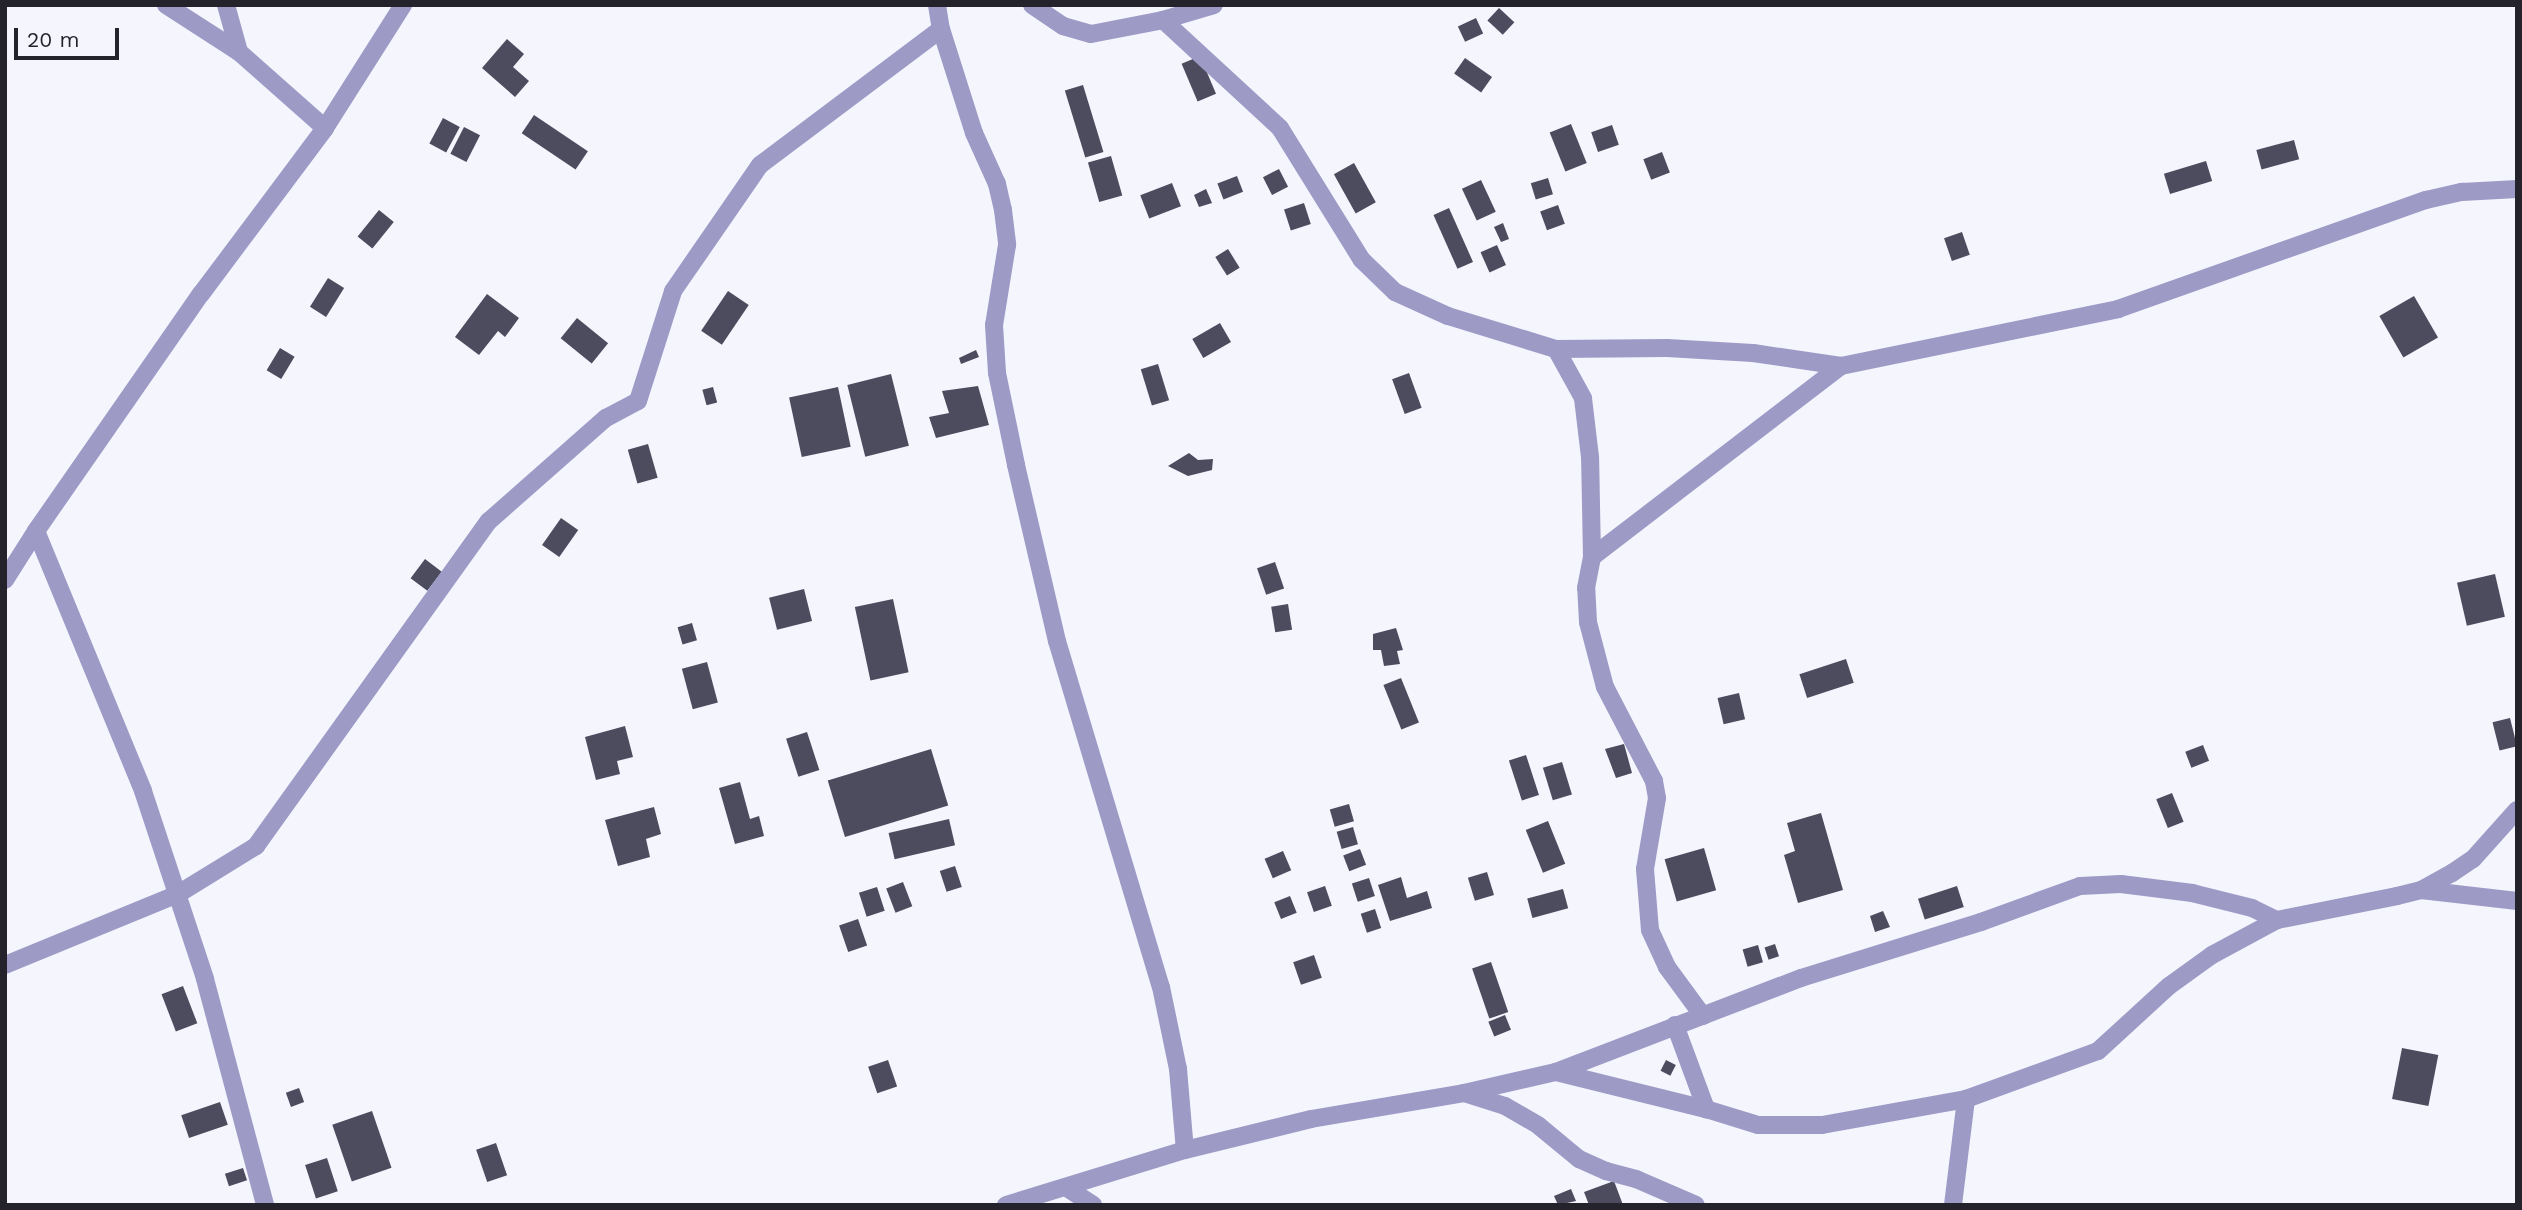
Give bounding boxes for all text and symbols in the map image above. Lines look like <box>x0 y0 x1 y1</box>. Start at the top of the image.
scale bar <box>18 14 122 58</box>
text: 20 m <box>27 27 79 52</box>

